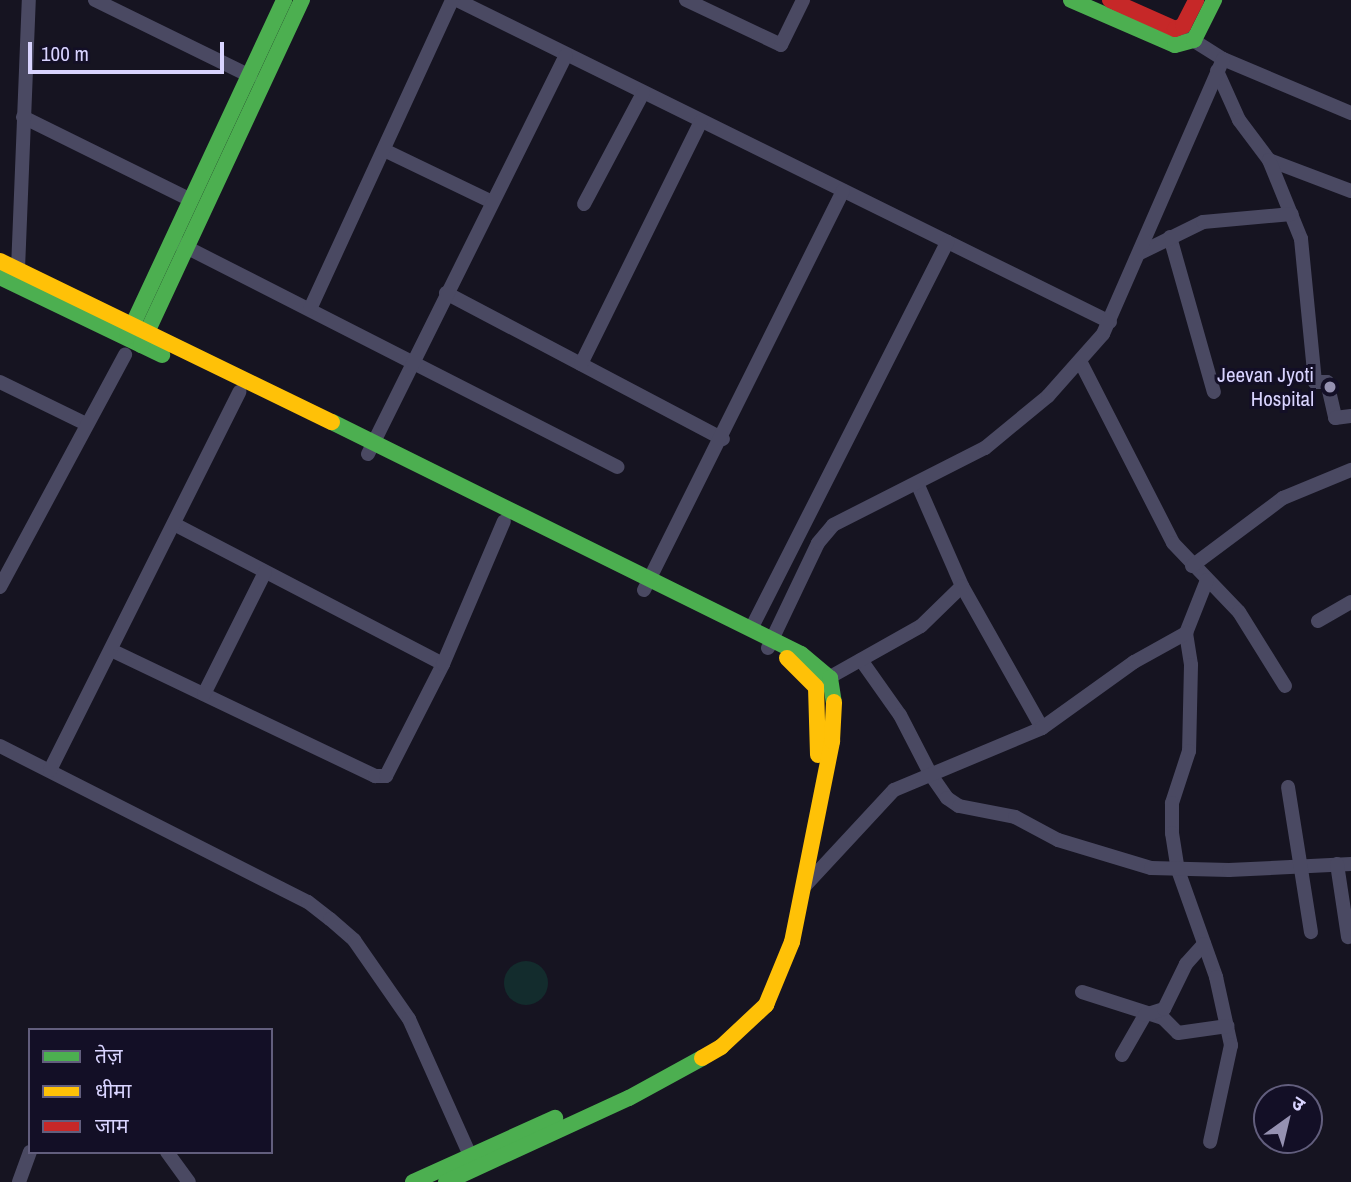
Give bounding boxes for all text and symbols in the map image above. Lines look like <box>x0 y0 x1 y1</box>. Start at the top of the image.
scale bar <box>32 28 228 72</box>
text: 100 m <box>41 39 89 68</box>
place label: Jeevan Jyoti Hospital <box>1217 362 1314 412</box>
marker: Jeevan Jyoti Hospital <box>1320 377 1340 397</box>
legend <box>28 1028 273 1154</box>
text: तेज़ <box>95 1041 123 1070</box>
text: धीमा <box>95 1076 131 1105</box>
north arrow <box>1253 1084 1323 1154</box>
text: उ <box>1287 1089 1311 1117</box>
text: जाम <box>95 1111 129 1140</box>

